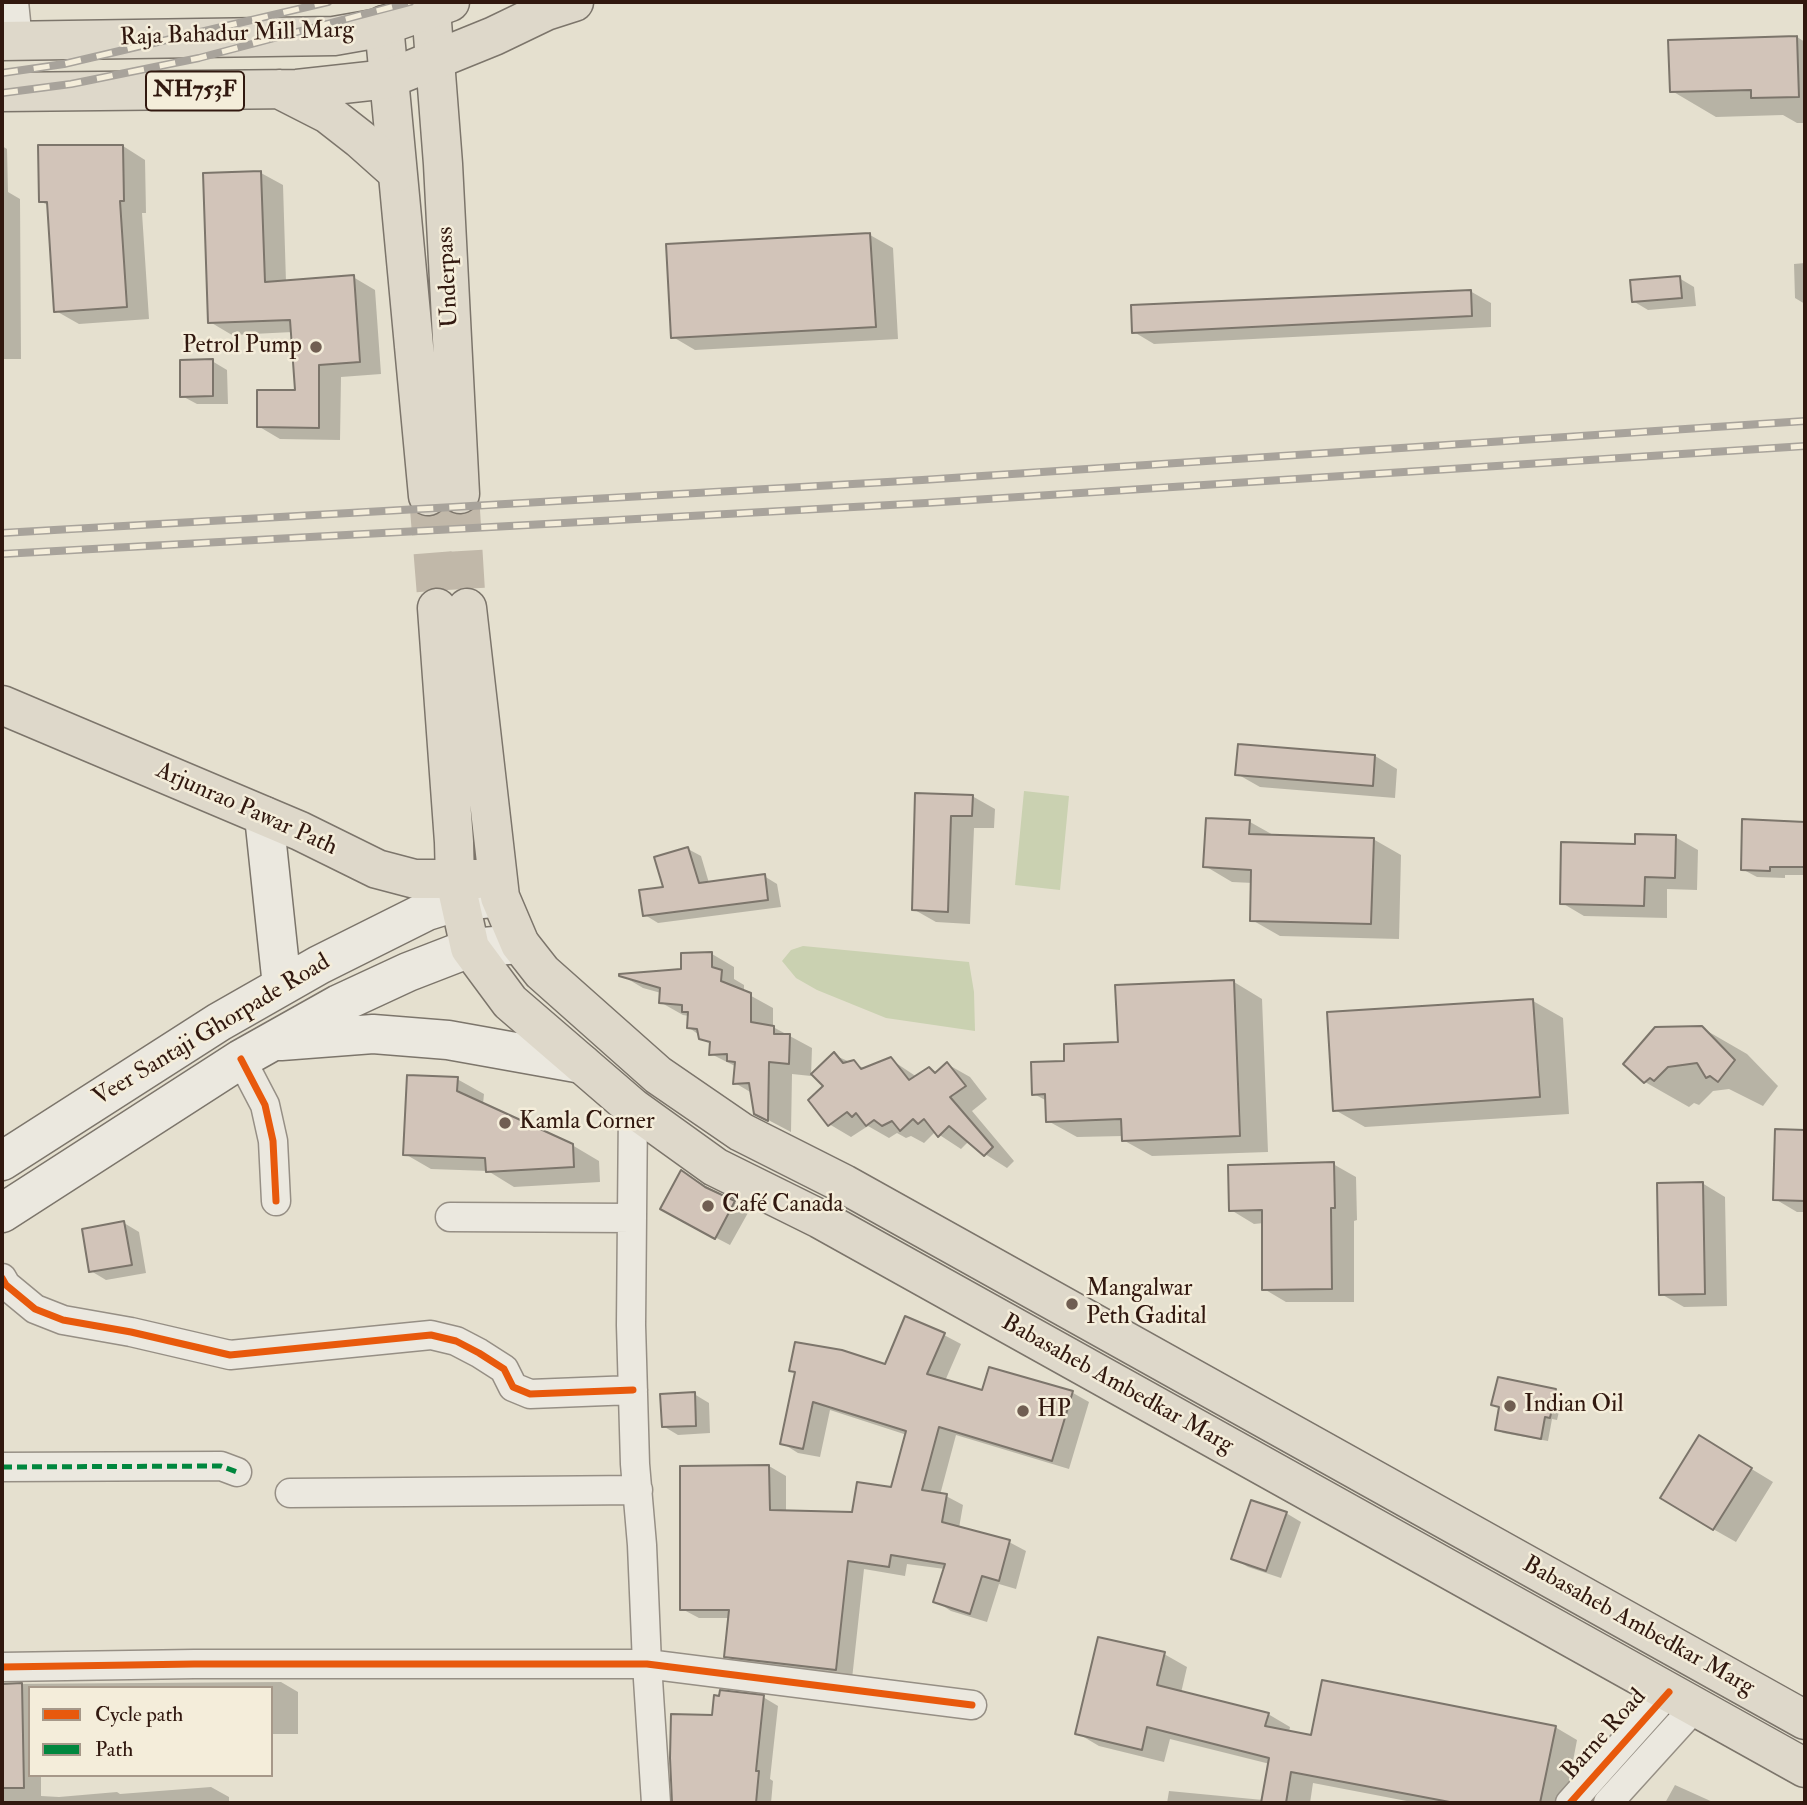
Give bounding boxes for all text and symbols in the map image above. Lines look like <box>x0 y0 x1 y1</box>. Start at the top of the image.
street label: Raja Bahadur Mill Marg <box>119 17 355 53</box>
road number: NH753F <box>146 72 244 110</box>
street label: Underpass <box>432 226 466 328</box>
place label: Petrol Pump <box>182 333 302 361</box>
marker: Petrol Pump <box>308 339 324 355</box>
street label: Arjunrao Pawar Path <box>151 757 341 863</box>
street label: Veer Santaji Ghorpade Road <box>88 949 336 1113</box>
place label: Kamla Corner <box>519 1109 655 1137</box>
marker: Kamla Corner <box>497 1115 513 1131</box>
place label: Café Canada <box>722 1192 843 1220</box>
marker: Café Canada <box>700 1198 716 1214</box>
place label: Mangalwar Peth Gadital <box>1086 1276 1207 1332</box>
marker: Mangalwar Peth Gadital <box>1064 1296 1080 1312</box>
street label: Babasaheb Ambedkar Marg <box>996 1309 1238 1461</box>
place label: Indian Oil <box>1524 1392 1624 1420</box>
place label: HP <box>1037 1397 1071 1425</box>
marker: Indian Oil <box>1502 1398 1518 1414</box>
marker: HP <box>1015 1403 1031 1419</box>
street label: Babasaheb Ambedkar Marg <box>1517 1551 1759 1703</box>
street label: Barne Road <box>1557 1684 1653 1786</box>
legend <box>28 1686 273 1777</box>
text: Cycle path <box>95 1701 183 1728</box>
text: Path <box>95 1736 133 1763</box>

